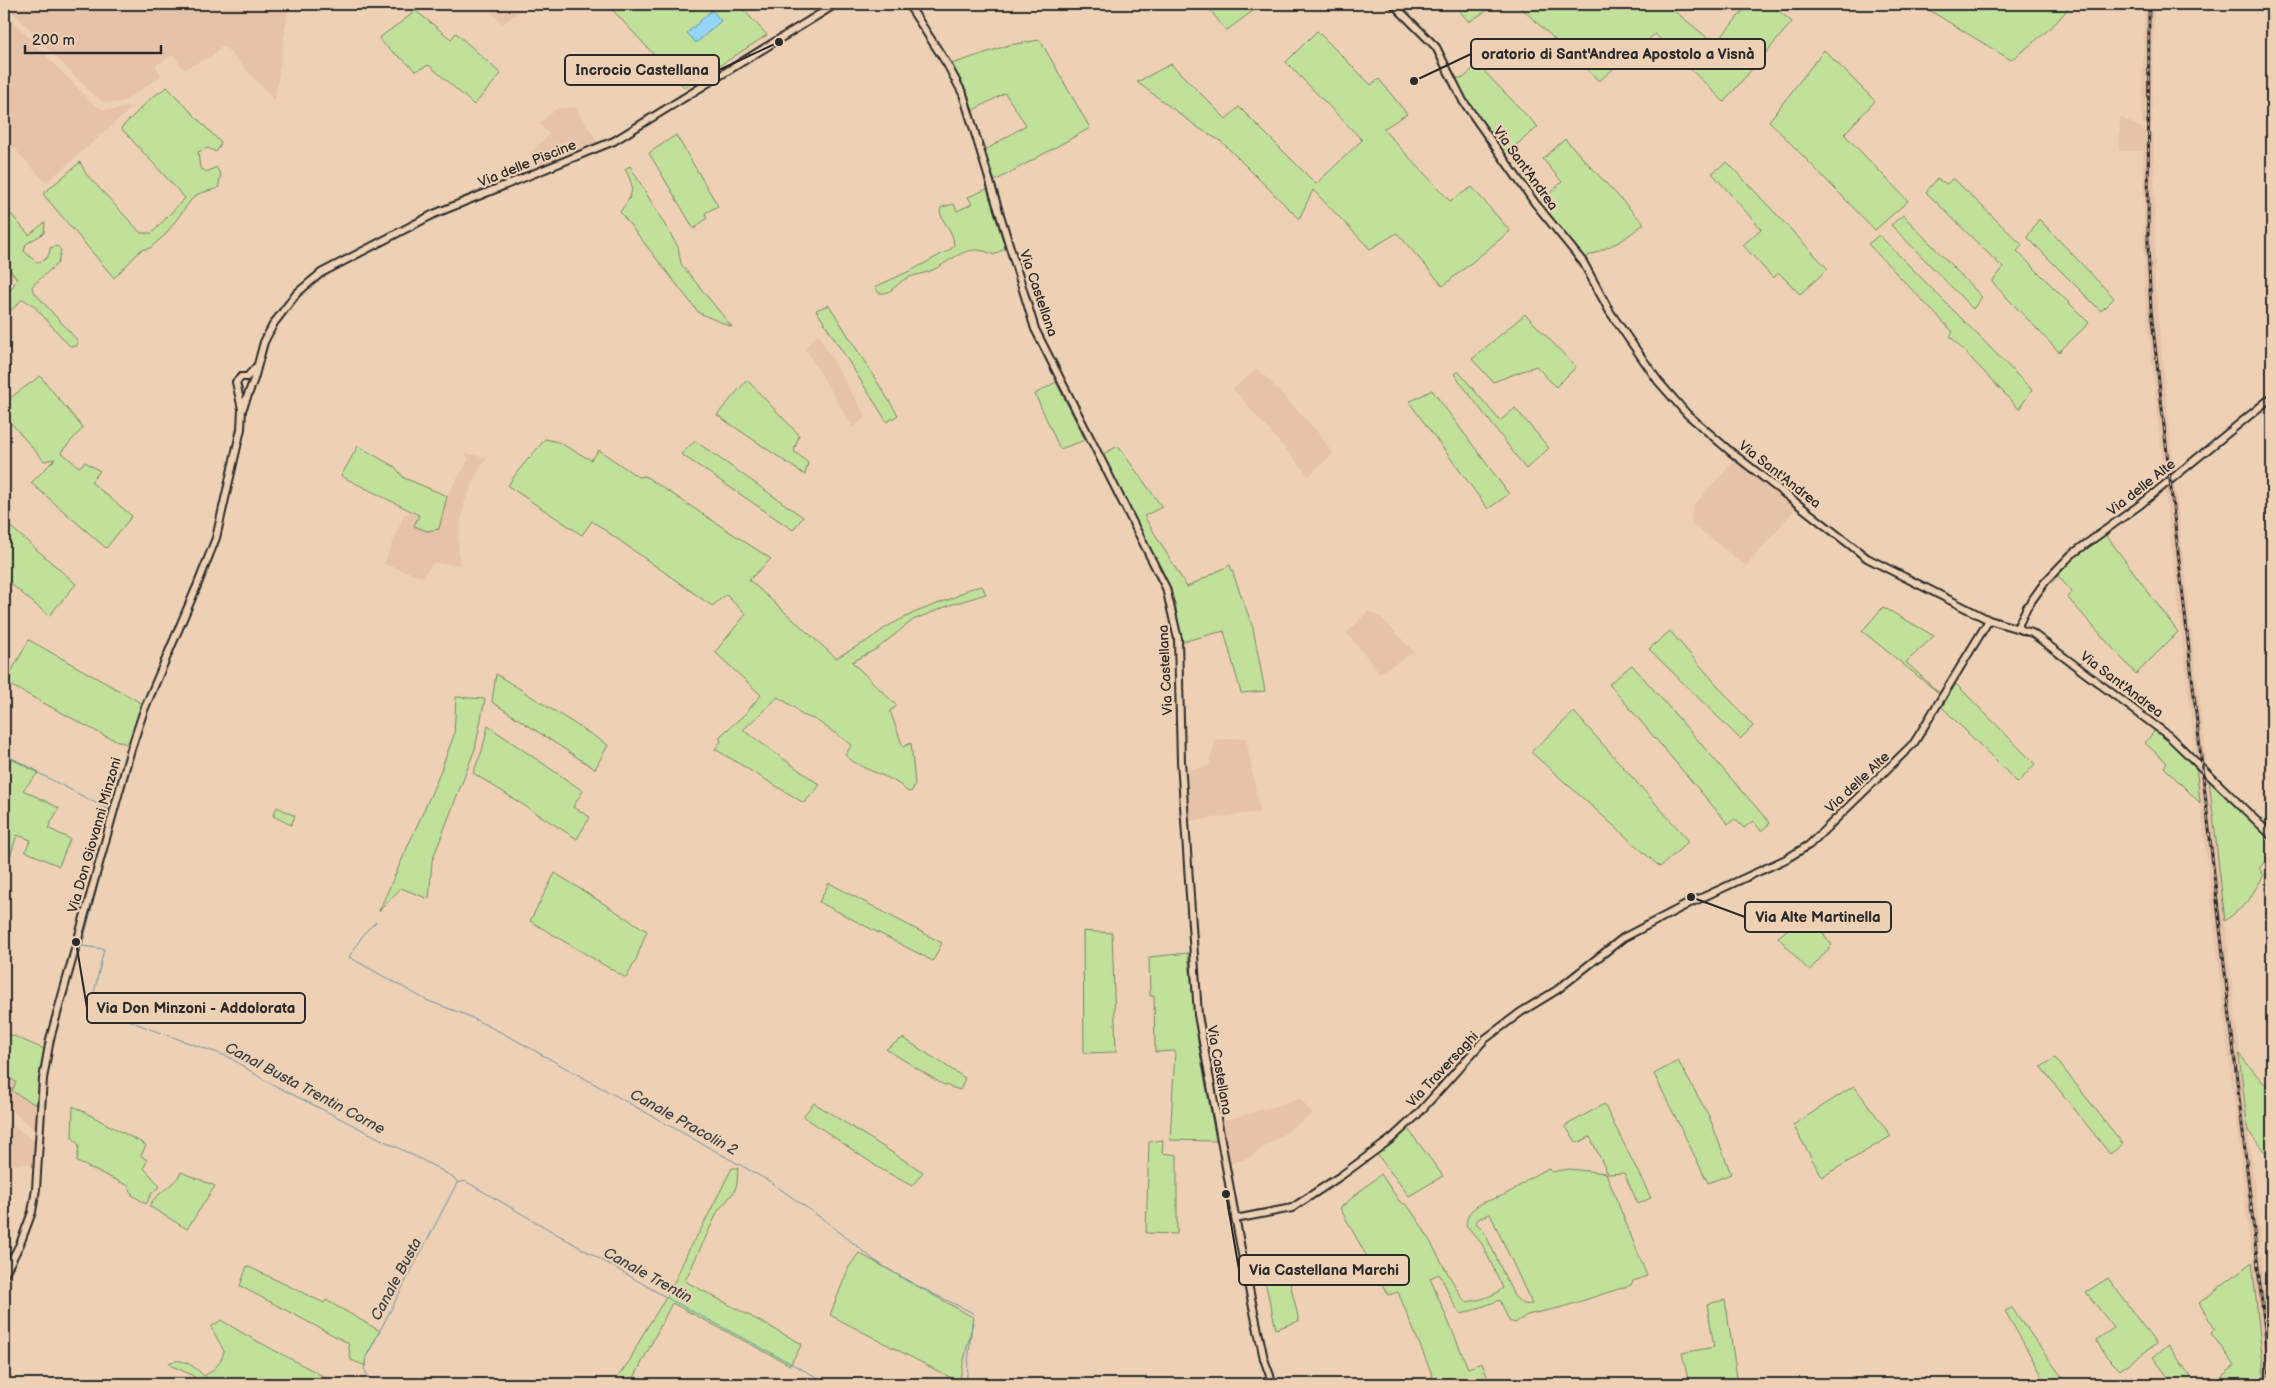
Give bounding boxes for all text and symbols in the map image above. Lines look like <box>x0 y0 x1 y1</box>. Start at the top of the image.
scale bar <box>25 22 161 54</box>
text: 200 m <box>32 31 75 50</box>
callout: oratorio di Sant'Andrea Apostolo a Visnà <box>1471 39 1765 69</box>
text: oratorio di Sant'Andrea Apostolo a Visnà <box>1481 45 1755 64</box>
callout: Incrocio Castellana <box>565 55 719 85</box>
text: Incrocio Castellana <box>575 61 709 80</box>
street label: Via Sant'Andrea <box>1489 123 1562 214</box>
street label: Via delle Piscine <box>476 136 579 191</box>
street label: Via Castellana <box>1016 248 1061 339</box>
street label: Via Sant'Andrea <box>1735 437 1824 512</box>
street label: Via delle Alte <box>2104 455 2179 519</box>
street label: Via Castellana <box>1155 624 1176 716</box>
street label: Via Sant'Andrea <box>2077 648 2167 721</box>
street label: Via delle Alte <box>1822 748 1893 817</box>
street label: Via Don Giovanni Minzoni <box>64 755 125 915</box>
callout: Via Alte Martinella <box>1745 902 1891 932</box>
text: Via Alte Martinella <box>1755 908 1881 927</box>
callout: Via Don Minzoni - Addolorata <box>87 993 305 1023</box>
text: Via Don Minzoni - Addolorata <box>97 999 295 1018</box>
street label: Via Castellana <box>1203 1024 1236 1116</box>
street label: Via Traversaghi <box>1403 1028 1482 1111</box>
water label: Canal Busta Trentin Corne <box>222 1038 388 1139</box>
water label: Canale Pracolin 2 <box>627 1085 741 1160</box>
water label: Canale Busta <box>367 1235 426 1324</box>
water label: Canale Trentin <box>600 1243 695 1308</box>
callout: Via Castellana Marchi <box>1239 1255 1409 1285</box>
text: Via Castellana Marchi <box>1249 1261 1399 1280</box>

